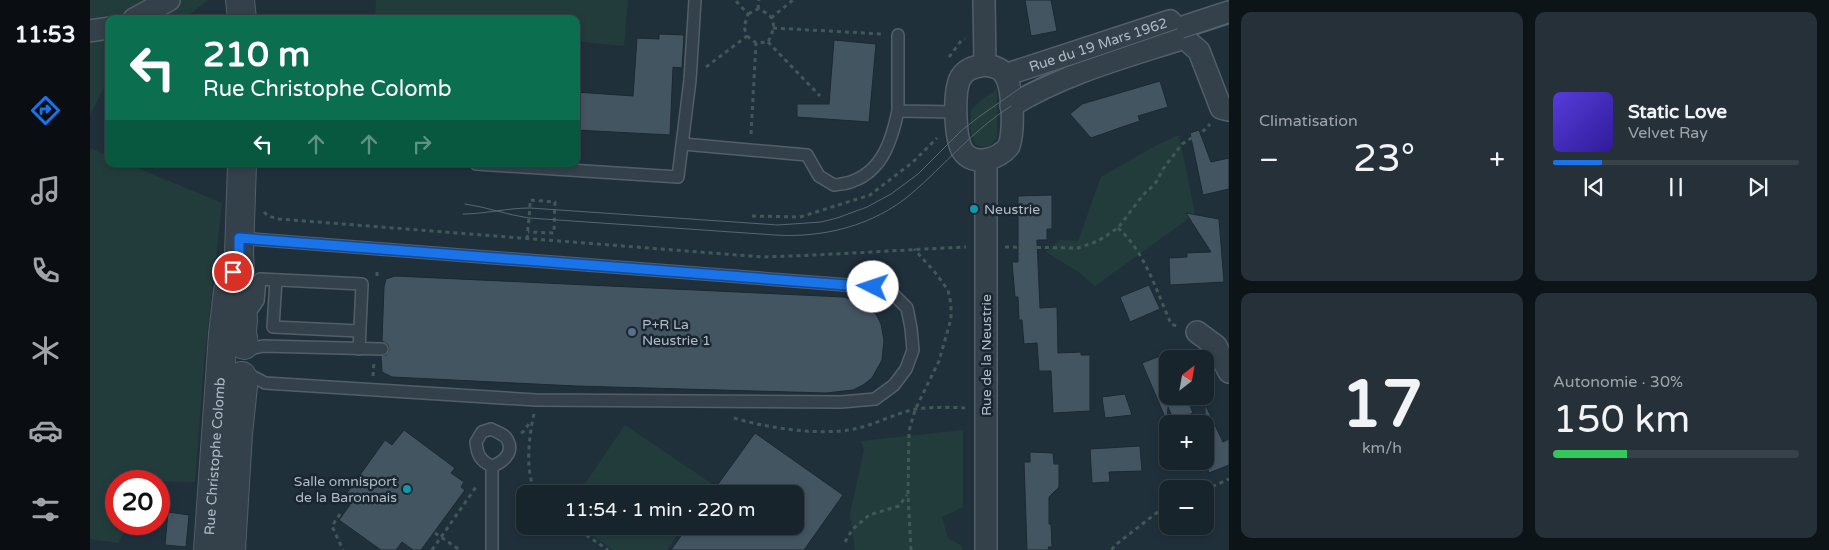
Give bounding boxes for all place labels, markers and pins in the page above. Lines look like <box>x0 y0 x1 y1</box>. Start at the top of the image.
place label: Neustrie <box>984 201 1040 218</box>
marker: Neustrie <box>968 203 980 215</box>
pin <box>212 251 254 293</box>
place label: P+R La Neustrie 1 <box>642 316 711 349</box>
marker: P+R La Neustrie 1 <box>626 326 638 338</box>
place label: Salle omnisport de la Baronnais <box>294 473 398 506</box>
marker: Salle omnisport de la Baronnais <box>401 483 413 495</box>

